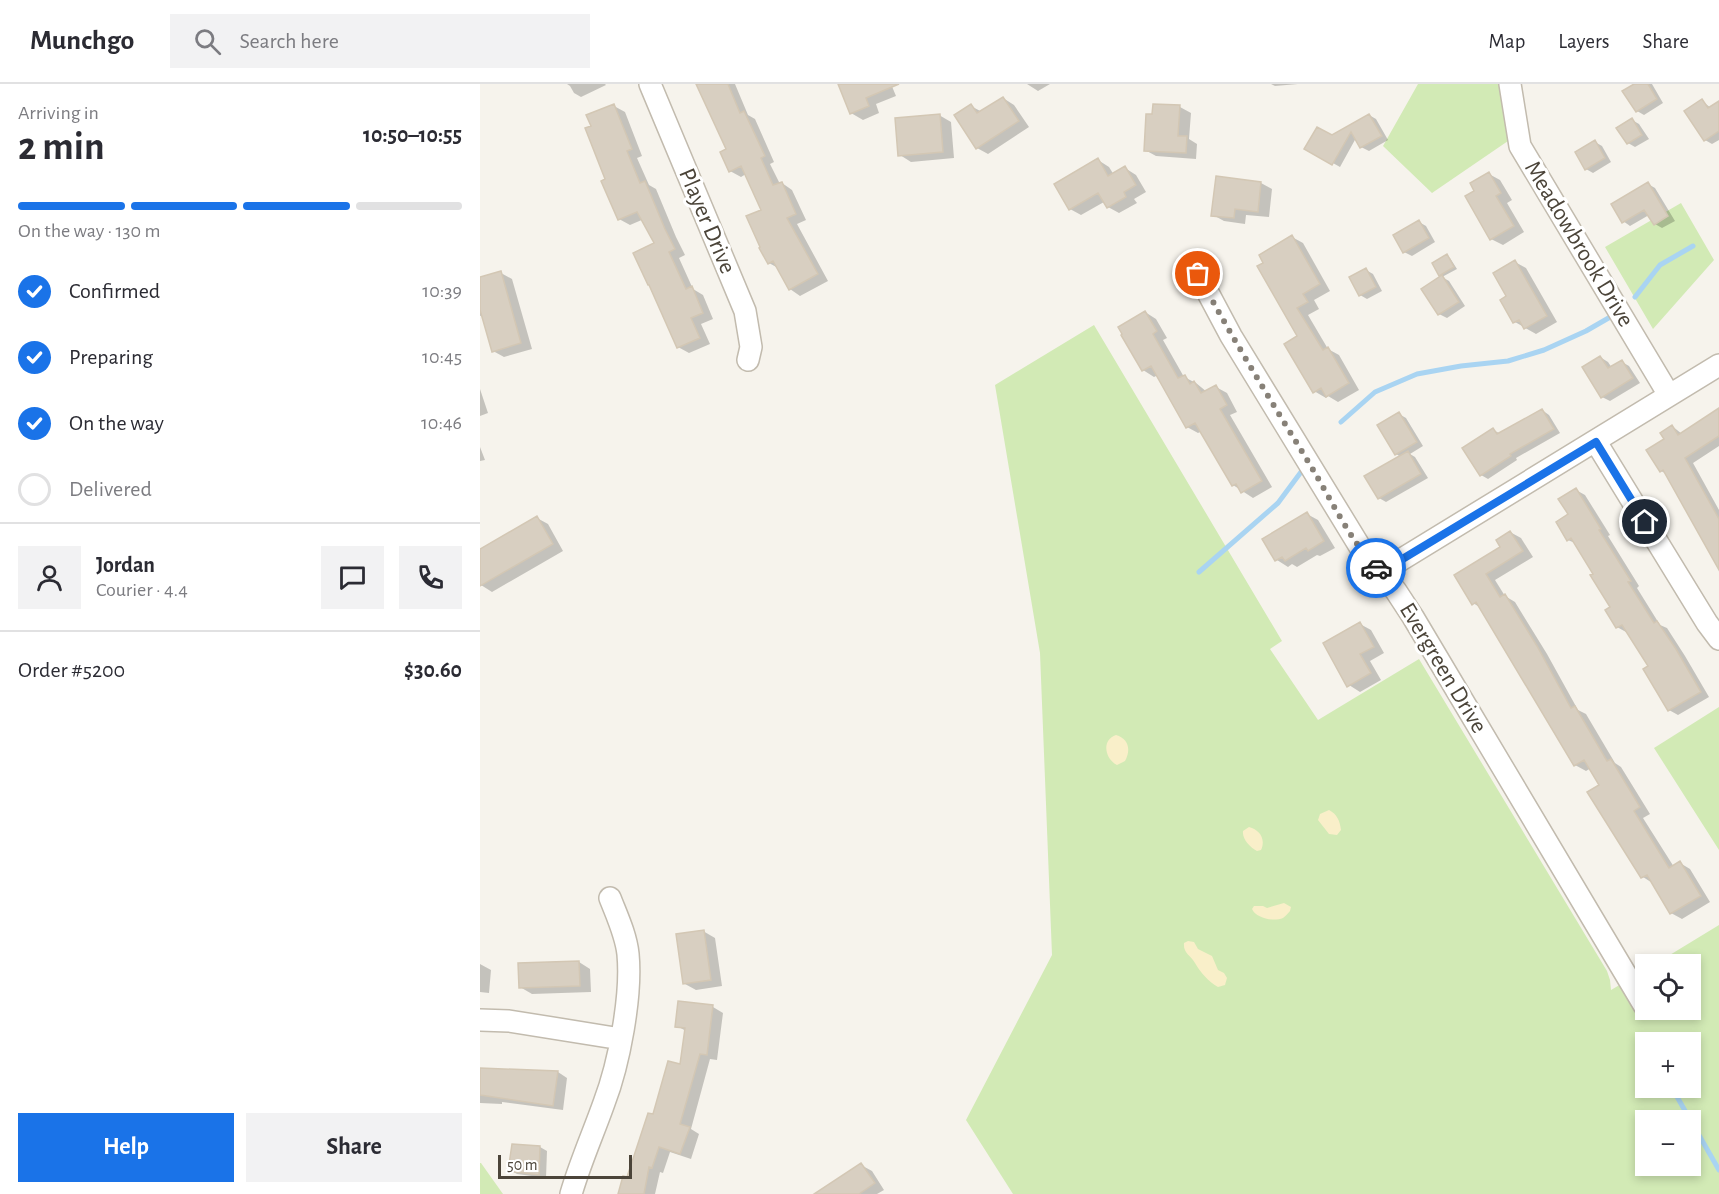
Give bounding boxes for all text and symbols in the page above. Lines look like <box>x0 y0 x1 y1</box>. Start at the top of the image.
search box <box>170 14 590 68</box>
icon: search <box>191 25 224 58</box>
text: Munchgo <box>30 27 134 55</box>
text: Search here <box>239 30 339 52</box>
text: Map <box>1489 31 1525 52</box>
text: Layers <box>1558 31 1609 52</box>
text: Share <box>1642 31 1689 52</box>
text: Arriving in <box>18 103 99 123</box>
text: 10:50–10:55 <box>363 124 462 146</box>
text: 2 min <box>18 128 105 167</box>
street label: Meadowbrook Drive <box>1520 157 1638 331</box>
street label: Player Drive <box>674 165 740 277</box>
text: On the way · 130 m <box>18 221 160 241</box>
pin <box>1172 248 1223 299</box>
icon: bag <box>1181 257 1214 290</box>
icon: check <box>18 275 51 308</box>
text: Confirmed <box>69 280 160 302</box>
text: 10:39 <box>422 281 462 301</box>
icon: check <box>18 341 51 374</box>
text: Preparing <box>69 346 153 368</box>
text: 10:45 <box>422 347 462 367</box>
icon: check <box>18 407 51 440</box>
text: On the way <box>69 412 164 434</box>
text: 10:46 <box>421 413 462 433</box>
text: Delivered <box>69 478 152 500</box>
pin <box>1619 496 1670 547</box>
icon: home <box>1628 505 1661 538</box>
courier <box>1346 538 1406 598</box>
button: person <box>18 546 81 609</box>
button: chat <box>321 546 384 609</box>
button: phone <box>399 546 462 609</box>
icon: car <box>1360 552 1393 585</box>
text: Jordan <box>96 554 155 576</box>
text: Courier · 4.4 <box>96 580 188 600</box>
street label: Evergreen Drive <box>1395 599 1491 737</box>
text: Order #5200 <box>18 659 125 681</box>
text: $30.60 <box>404 659 462 681</box>
map controls <box>1635 954 1701 1176</box>
button: locate <box>1635 954 1701 1020</box>
button: + <box>1635 1032 1701 1098</box>
button: − <box>1635 1110 1701 1176</box>
button: Help <box>18 1113 234 1182</box>
button: Share <box>246 1113 462 1182</box>
scale bar <box>498 1152 632 1180</box>
text: 50 m <box>507 1157 538 1173</box>

